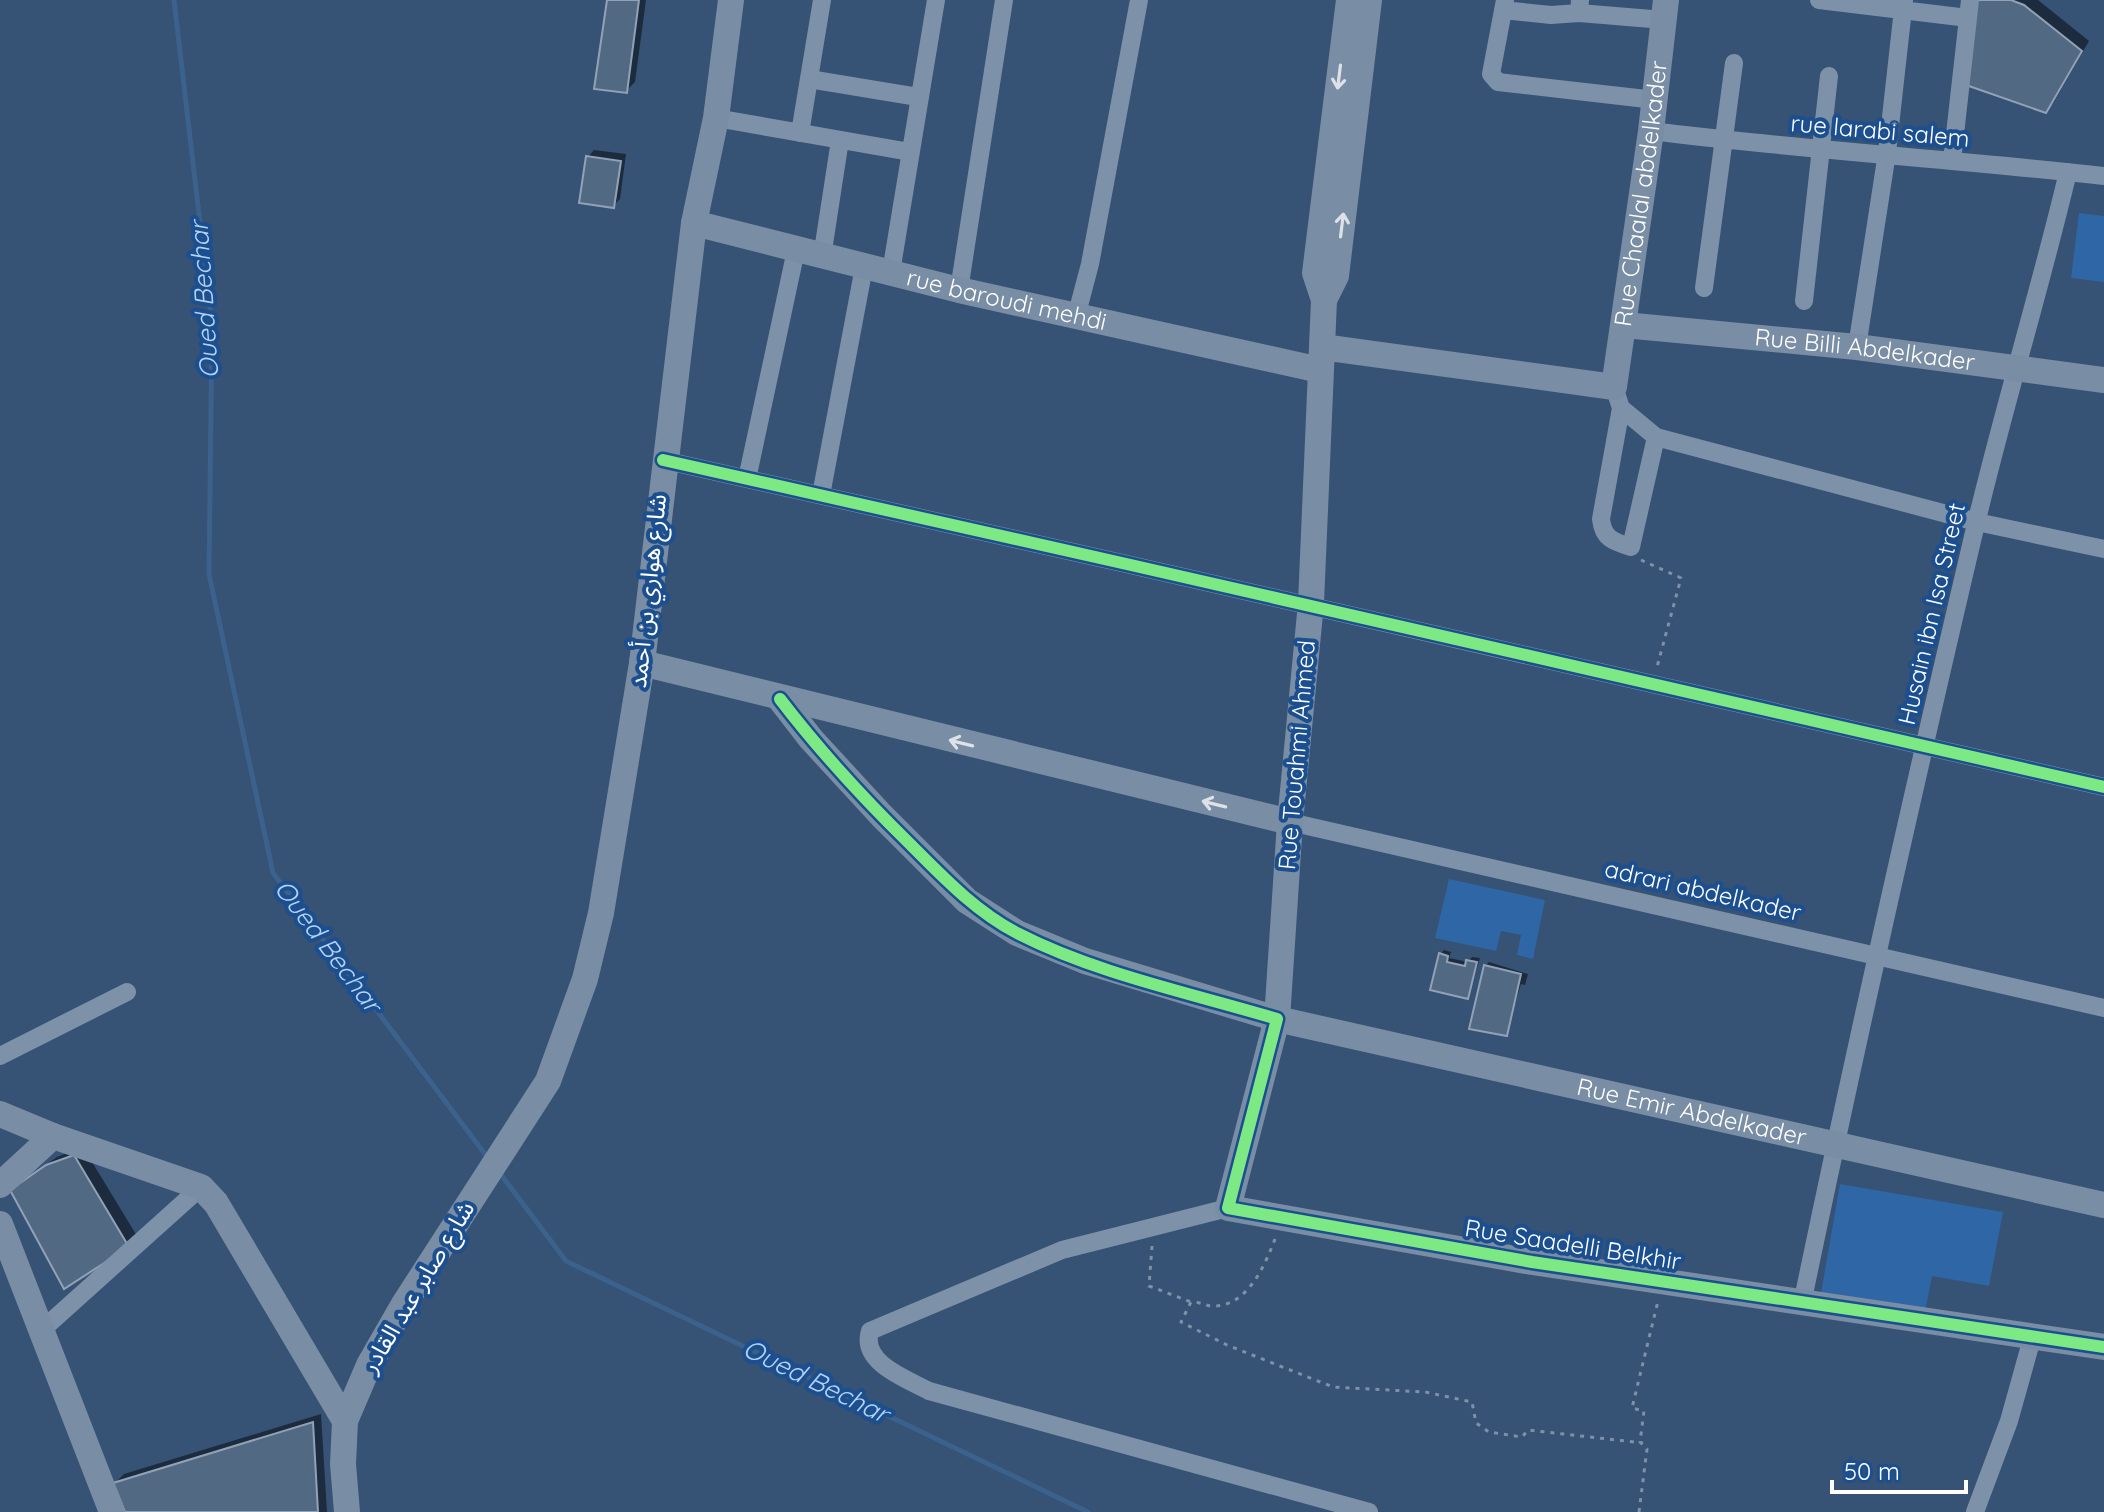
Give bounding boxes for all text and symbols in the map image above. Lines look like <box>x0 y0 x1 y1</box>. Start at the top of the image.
street label: Rue Chaalal abdelkader <box>1607 59 1673 328</box>
one-way arrow <box>1331 64 1346 90</box>
street label: rue larabi salem <box>1789 107 1971 153</box>
one-way arrow <box>1335 212 1350 239</box>
water label: Oued Bechar <box>181 217 225 380</box>
street label: rue baroudi mehdi <box>904 261 1110 336</box>
street label: Rue Billi Abdelkader <box>1753 321 1977 377</box>
street label: شارع هواري بن أحمد <box>622 493 677 690</box>
street label: Husain ibn Isa Street <box>1891 500 1971 728</box>
street label: Rue Touahmi Ahmed <box>1271 639 1321 871</box>
one-way arrow <box>949 734 975 749</box>
one-way arrow <box>1202 795 1228 810</box>
street label: adrari abdelkader <box>1602 853 1804 927</box>
water label: Oued Bechar <box>268 873 391 1021</box>
street label: Rue Emir Abdelkader <box>1574 1071 1810 1152</box>
street label: شارع صابر عبد القادر <box>354 1195 483 1380</box>
street label: Rue Saadelli Belkhir <box>1463 1212 1683 1276</box>
water label: Oued Bechar <box>738 1331 897 1431</box>
scale bar <box>1832 1444 1966 1494</box>
text: 50 m <box>1844 1456 1900 1486</box>

